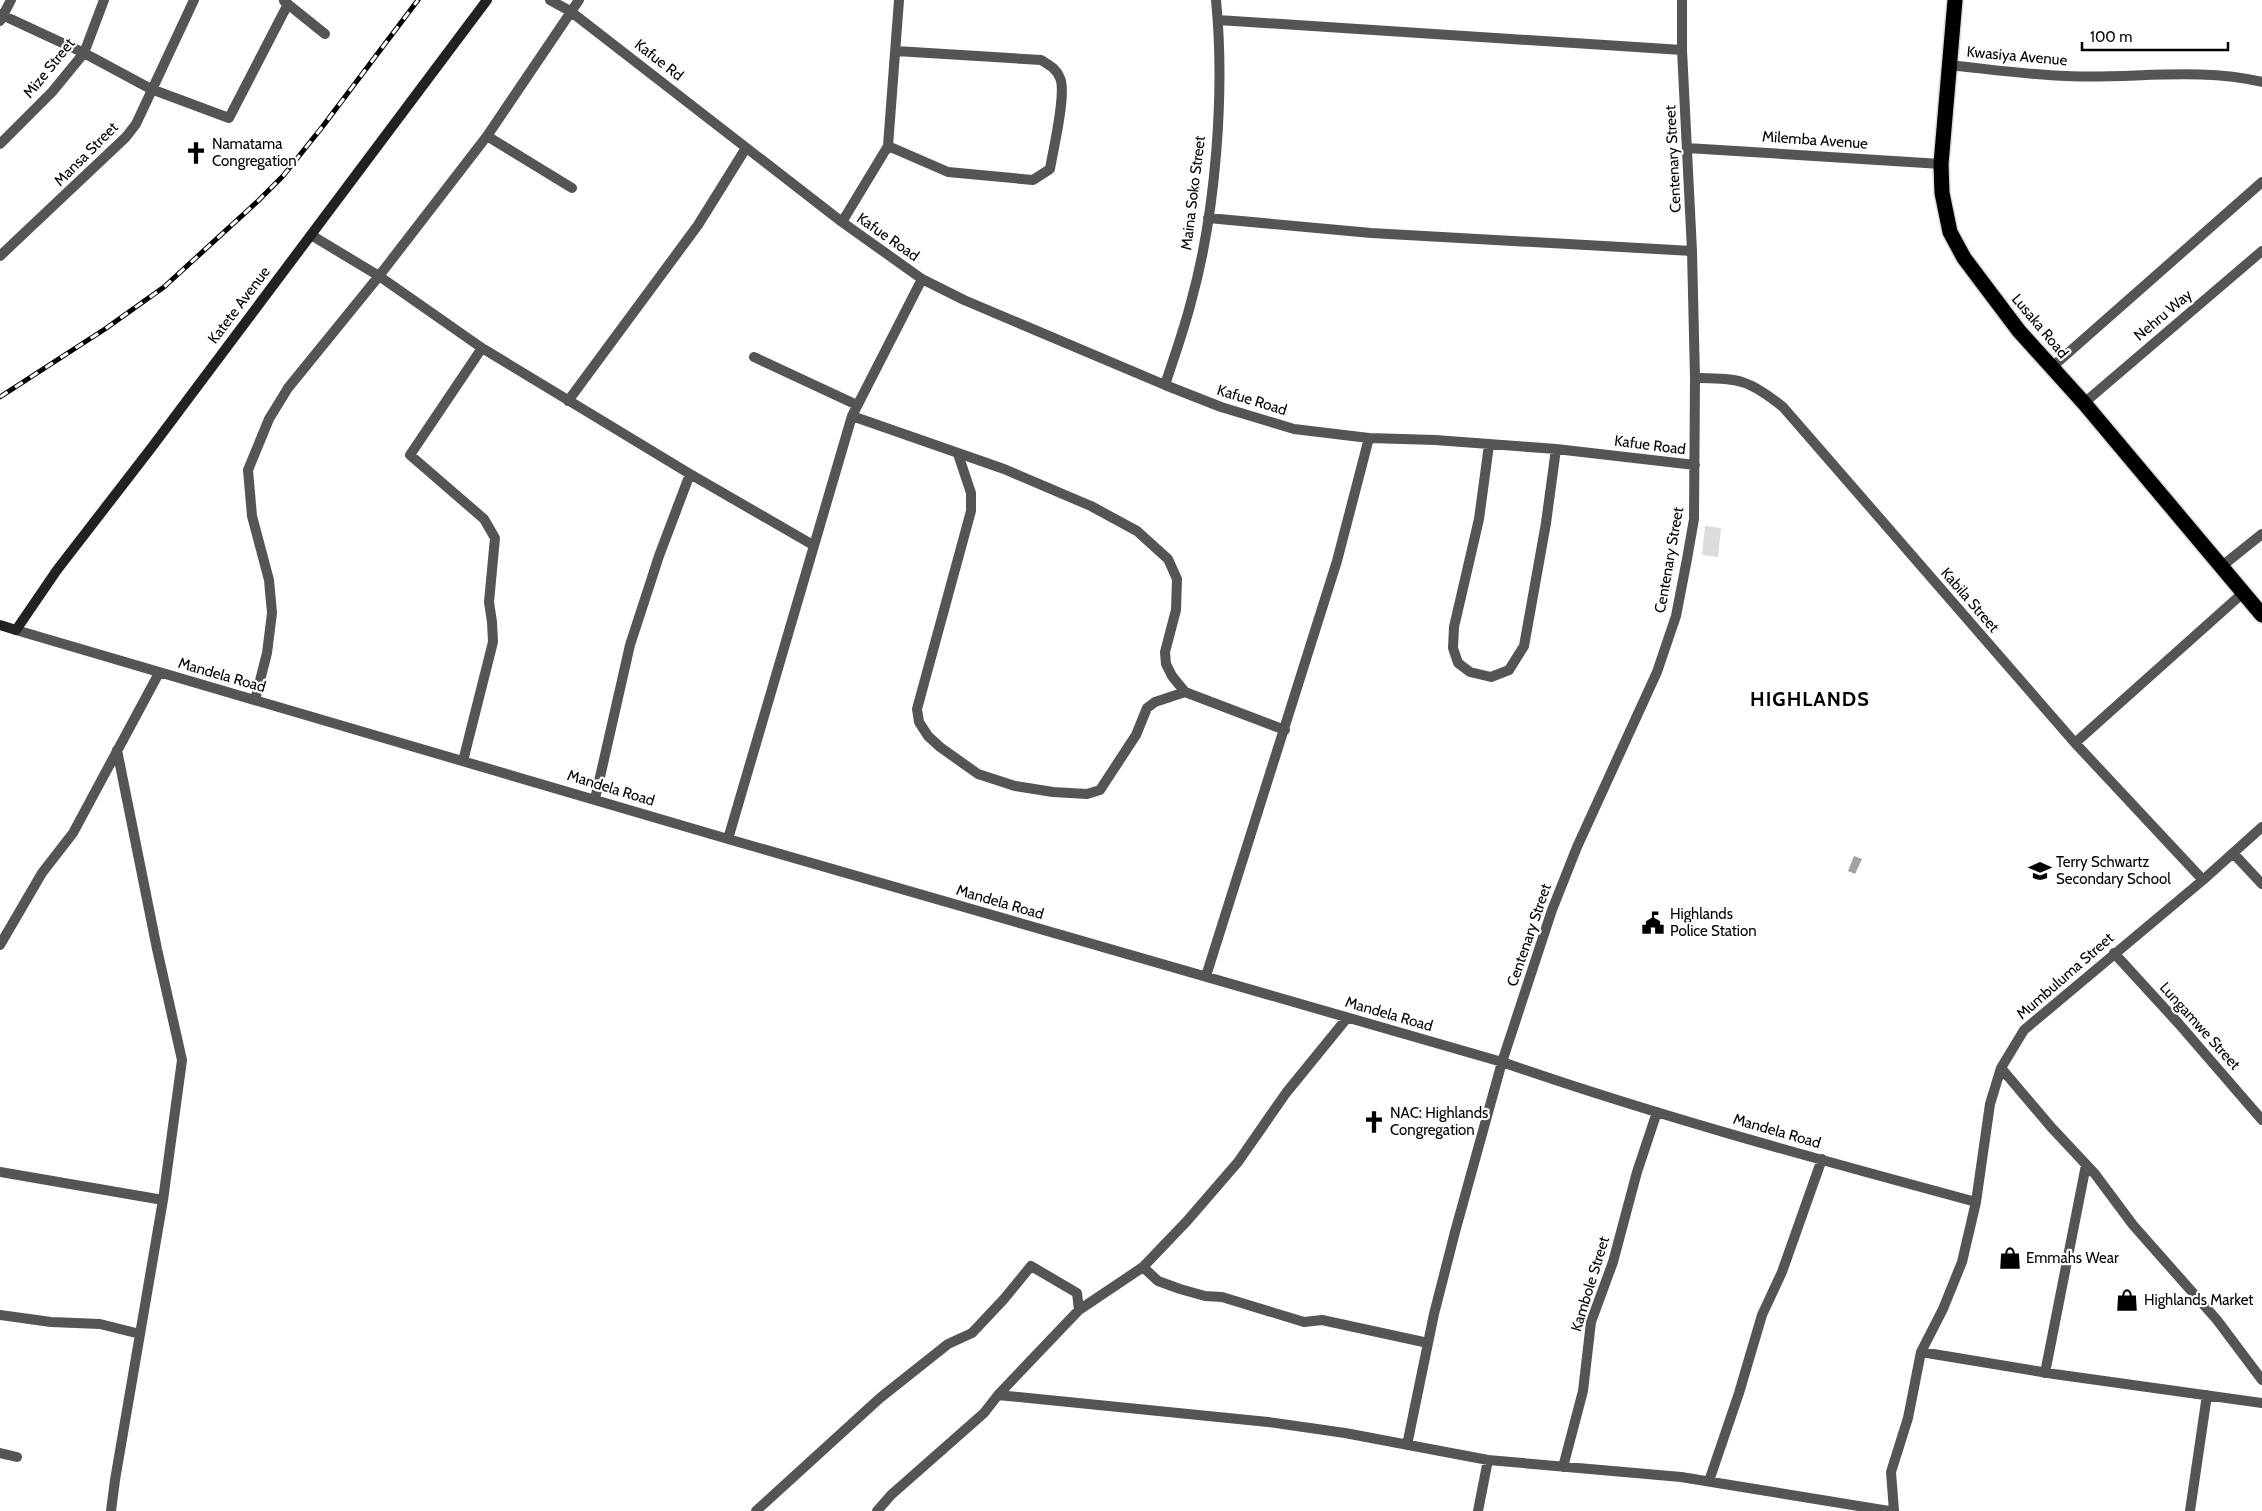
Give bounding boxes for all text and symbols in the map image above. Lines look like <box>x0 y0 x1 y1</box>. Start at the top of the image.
scale bar <box>2082 20 2228 52</box>
text: 100 m <box>2090 28 2132 46</box>
street label: Mize Street <box>19 34 79 102</box>
street label: Kafue Rd <box>631 35 687 85</box>
street label: Kwasiya Avenue <box>1966 43 2068 69</box>
street label: Centenary Street <box>1661 105 1685 213</box>
street label: Mansa Street <box>50 118 122 190</box>
street label: Milemba Avenue <box>1762 127 1869 153</box>
place label: Namatama Congregation <box>212 135 297 170</box>
street label: Maina Soko Street <box>1177 135 1209 251</box>
church icon: Namatama Congregation <box>183 140 209 166</box>
street label: Kafue Road <box>853 209 923 265</box>
street label: Katete Avenue <box>204 263 274 347</box>
street label: Nehru Way <box>2130 285 2196 344</box>
street label: Lusaka Road <box>2008 290 2072 362</box>
street label: Kafue Road <box>1215 381 1289 419</box>
street label: Kafue Road <box>1613 432 1687 458</box>
street label: Centenary Street <box>1651 506 1687 614</box>
street label: Kabila Street <box>1937 564 2003 636</box>
street label: Mandela Road <box>176 654 268 696</box>
district label: HIGHLANDS <box>1750 687 1870 711</box>
street label: Mandela Road <box>565 766 657 810</box>
place label: Terry Schwartz Secondary School <box>2056 853 2171 888</box>
school or university icon: Terry Schwartz Secondary School <box>2027 858 2053 884</box>
street label: Mandela Road <box>954 881 1046 923</box>
street label: Centenary Street <box>1503 881 1555 989</box>
place label: Highlands Police Station <box>1670 905 1757 940</box>
public building icon: Highlands Police Station <box>1640 910 1666 936</box>
street label: Mumbuluma Street <box>2013 929 2117 1023</box>
street label: Lungamwe Street <box>2156 978 2244 1074</box>
street label: Mandela Road <box>1343 993 1435 1035</box>
place label: NAC: Highlands Congregation <box>1390 1104 1488 1139</box>
church icon: NAC: Highlands Congregation <box>1361 1109 1387 1135</box>
street label: Mandela Road <box>1731 1110 1823 1152</box>
street label: Kambole Street <box>1567 1234 1613 1334</box>
shop icon: Emmahs Wear <box>1997 1245 2023 1271</box>
place label: Emmahs Wear <box>2026 1249 2119 1267</box>
shop icon: Highlands Market <box>2114 1287 2140 1313</box>
place label: Highlands Market <box>2144 1291 2253 1309</box>

